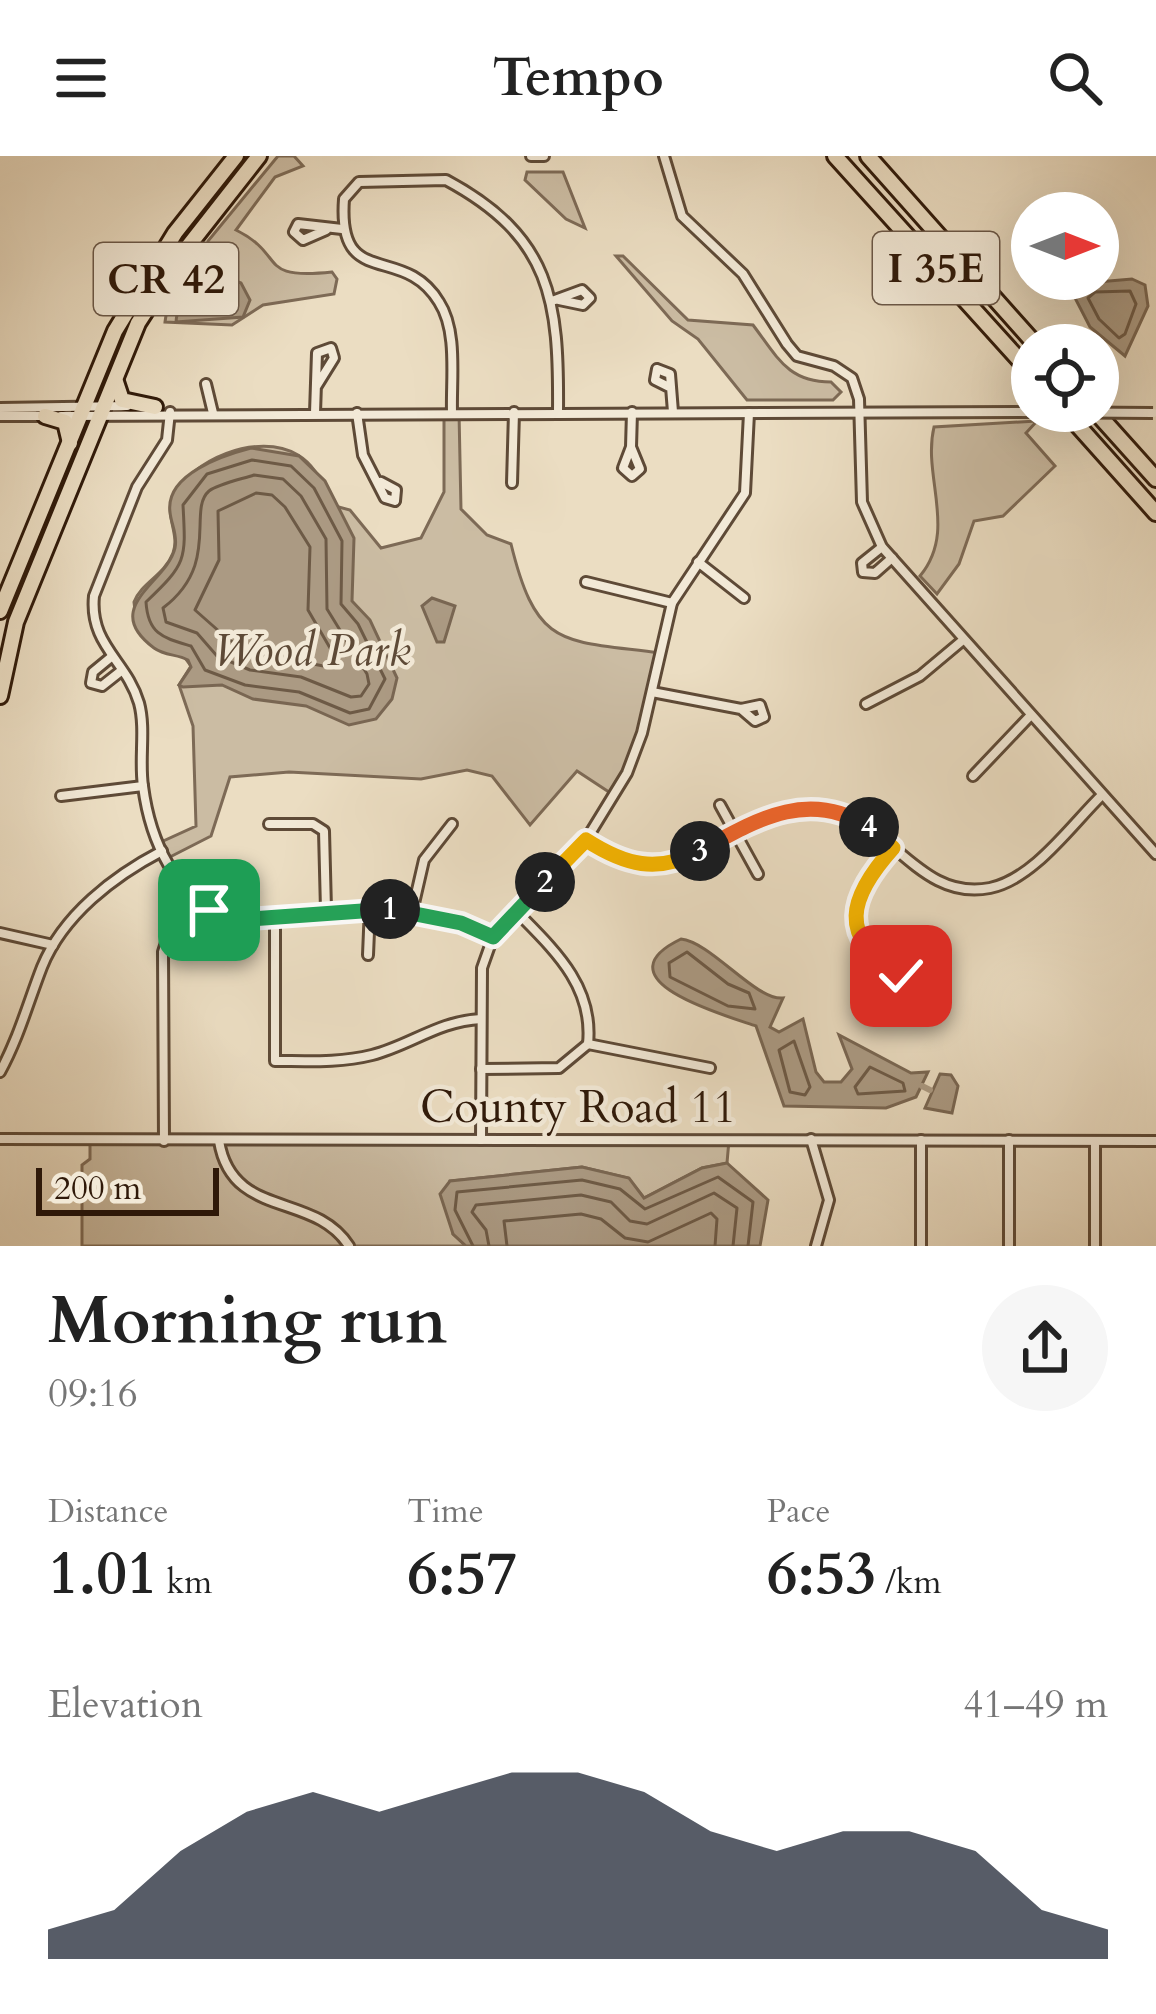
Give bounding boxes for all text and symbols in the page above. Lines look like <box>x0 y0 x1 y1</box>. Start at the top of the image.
text: Tempo <box>492 42 664 115</box>
icon: menu <box>48 45 114 111</box>
icon: search <box>1042 45 1108 111</box>
north arrow <box>1011 192 1119 300</box>
map controls <box>1011 192 1119 432</box>
road number: I 35E <box>873 232 999 304</box>
road number: CR 42 <box>94 243 238 315</box>
button: locate <box>1011 324 1119 432</box>
park label: Wood Park <box>213 620 411 681</box>
pin: 4 <box>839 797 899 857</box>
text: 4 <box>861 804 877 849</box>
pin: 3 <box>670 821 730 881</box>
text: 3 <box>692 828 708 873</box>
pin: 2 <box>515 852 575 912</box>
pin <box>158 859 260 961</box>
text: 2 <box>537 859 553 904</box>
icon: arrive <box>176 877 242 943</box>
pin: 1 <box>360 879 420 939</box>
text: 1 <box>382 886 398 931</box>
pin <box>850 925 952 1027</box>
icon: check <box>868 943 934 1009</box>
street label: County Road 11 <box>420 1077 736 1138</box>
scale bar <box>36 1162 219 1215</box>
text: 200 m <box>54 1166 141 1211</box>
text: Morning run <box>48 1277 447 1366</box>
button: share <box>982 1285 1108 1411</box>
text: 09:16 <box>48 1367 138 1420</box>
text: Distance <box>48 1489 169 1534</box>
text: Time <box>407 1489 484 1534</box>
text: Pace <box>767 1489 830 1534</box>
text: 1.01 <box>48 1534 158 1615</box>
text: 6:57 <box>407 1534 517 1615</box>
text: 6:53 <box>767 1534 876 1615</box>
text: km <box>158 1560 212 1605</box>
text: /km <box>876 1560 941 1605</box>
text: Elevation <box>48 1678 203 1731</box>
text: 41–49 m <box>963 1678 1108 1731</box>

